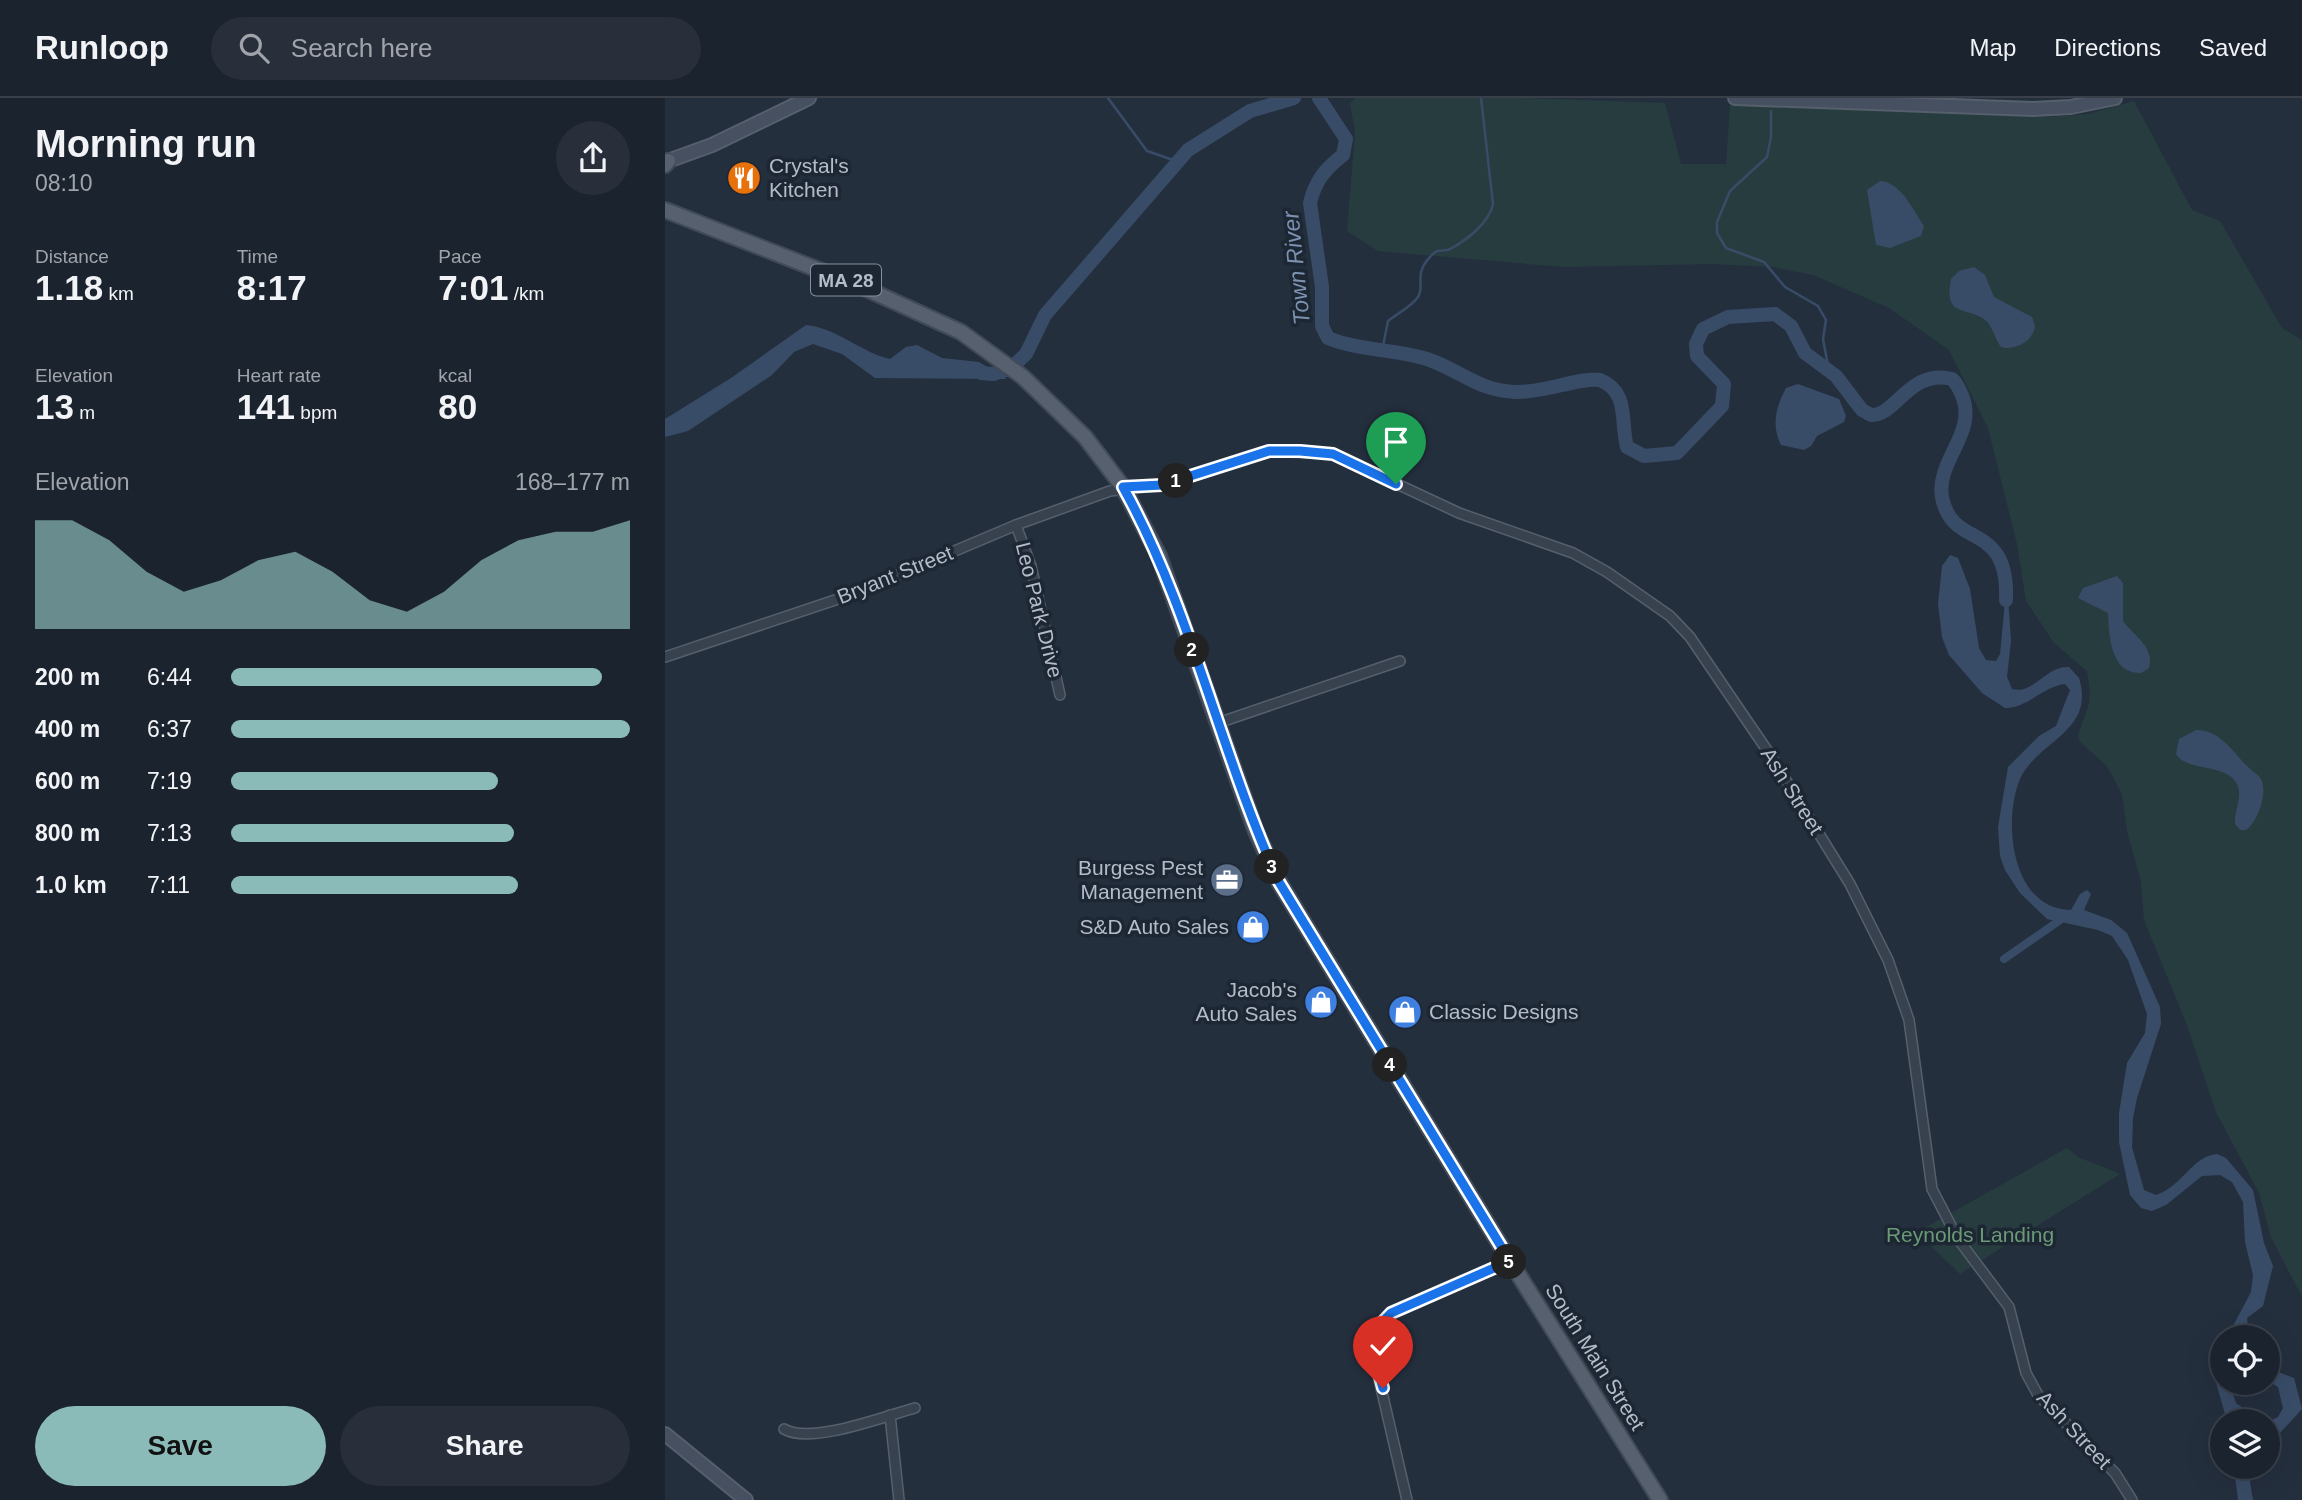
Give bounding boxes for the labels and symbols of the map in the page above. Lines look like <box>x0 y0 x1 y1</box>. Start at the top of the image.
place label: Crystal's Kitchen <box>769 154 849 201</box>
restaurant icon: Crystal's Kitchen <box>725 159 763 197</box>
water label: Town River <box>1277 209 1315 326</box>
road number: MA 28 <box>811 264 881 296</box>
pin <box>1366 412 1426 484</box>
pin: 1 <box>1159 464 1193 498</box>
street label: Leo Park Drive <box>1012 540 1067 680</box>
street label: Bryant Street <box>834 541 956 608</box>
pin: 2 <box>1175 632 1209 668</box>
street label: Ash Street <box>1757 743 1828 839</box>
pin: 3 <box>1255 850 1289 884</box>
place label: Burgess Pest Management <box>1078 856 1203 903</box>
office icon: Burgess Pest Management <box>1208 861 1246 899</box>
shop icon: S&D Auto Sales <box>1234 908 1272 946</box>
place label: S&D Auto Sales <box>1080 915 1229 938</box>
place label: Jacob's Auto Sales <box>1195 978 1297 1025</box>
shop icon: Jacob's Auto Sales <box>1302 983 1340 1021</box>
shop icon: Classic Designs <box>1386 993 1424 1031</box>
place label: Classic Designs <box>1429 1000 1578 1023</box>
pin: 4 <box>1373 1048 1407 1082</box>
park label: Reynolds Landing <box>1886 1223 2054 1246</box>
pin: 5 <box>1491 1244 1527 1280</box>
street label: South Main Street <box>1541 1279 1650 1434</box>
pin <box>1353 1316 1413 1388</box>
street label: Ash Street <box>2033 1386 2116 1473</box>

